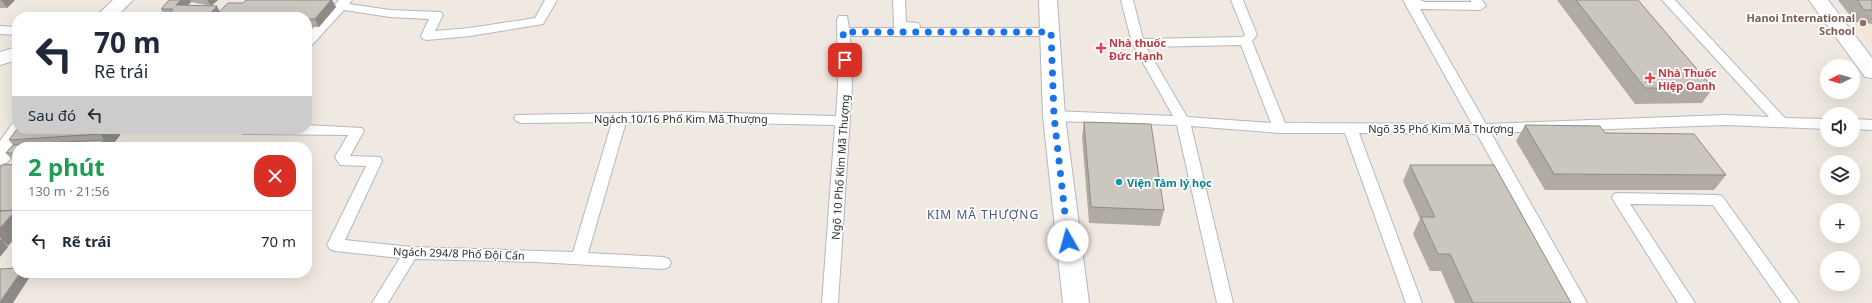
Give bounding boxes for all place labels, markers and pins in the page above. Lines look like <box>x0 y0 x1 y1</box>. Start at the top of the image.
place label: Hanoi International School <box>1746 10 1855 38</box>
marker: Hanoi International School <box>1858 18 1868 28</box>
place label: Nhà thuốc Đức Hạnh <box>1109 35 1166 63</box>
pin <box>828 43 862 77</box>
marker: Nhà thuốc Đức Hạnh <box>1096 43 1106 53</box>
place label: Nhà Thuốc Hiệp Oanh <box>1658 65 1717 93</box>
marker: Nhà Thuốc Hiệp Oanh <box>1645 73 1655 83</box>
place label: Viện Tâm lý học <box>1127 175 1212 190</box>
marker: Viện Tâm lý học <box>1114 177 1124 187</box>

